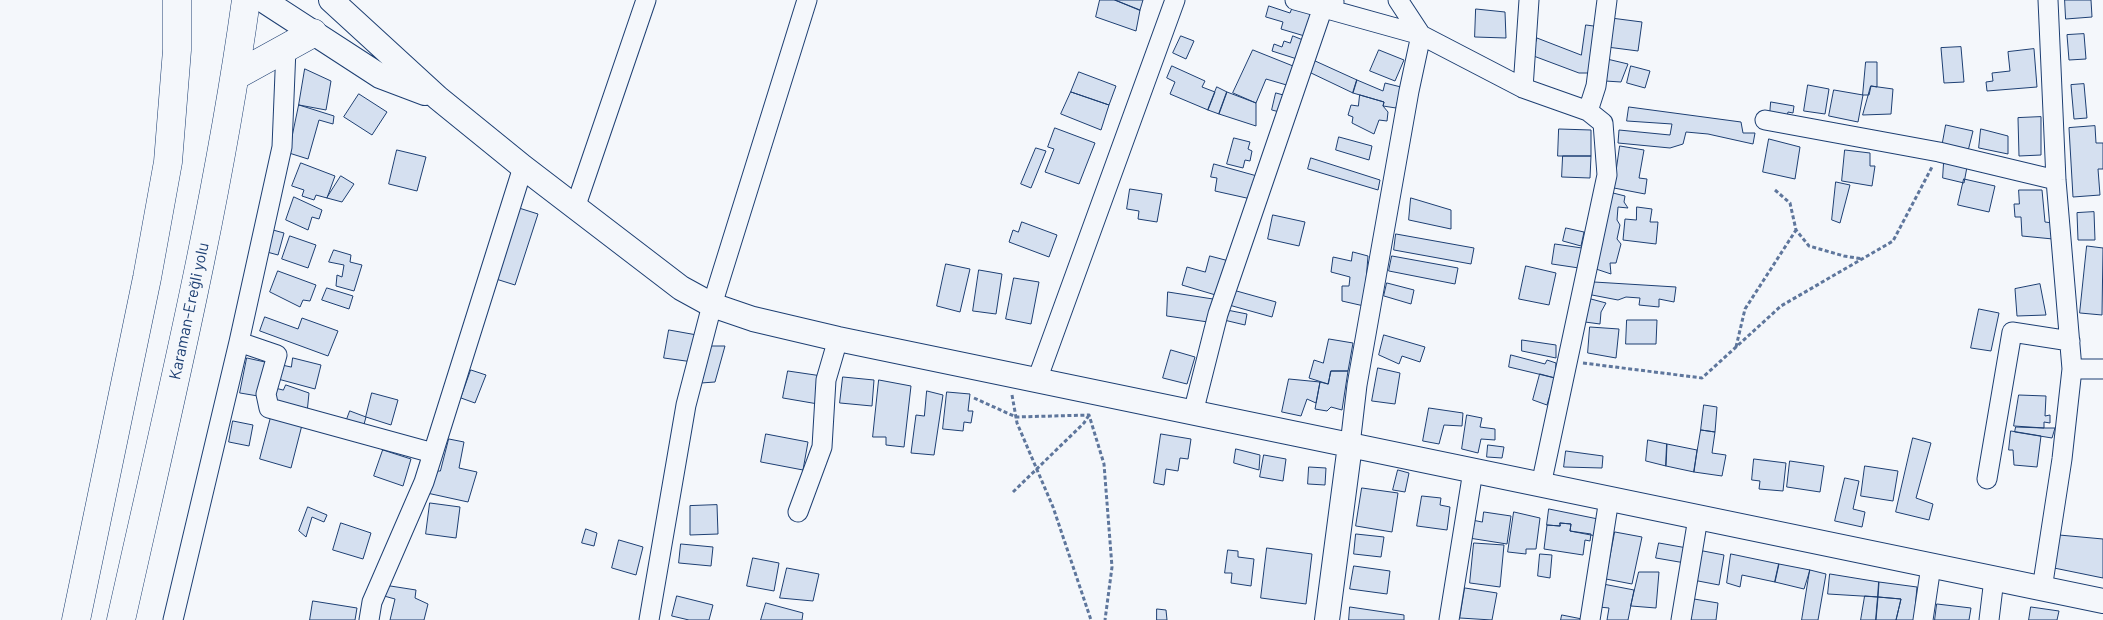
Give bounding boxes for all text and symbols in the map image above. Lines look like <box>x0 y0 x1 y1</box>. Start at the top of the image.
street label: Karaman-Ereğli yolu <box>165 241 213 381</box>

